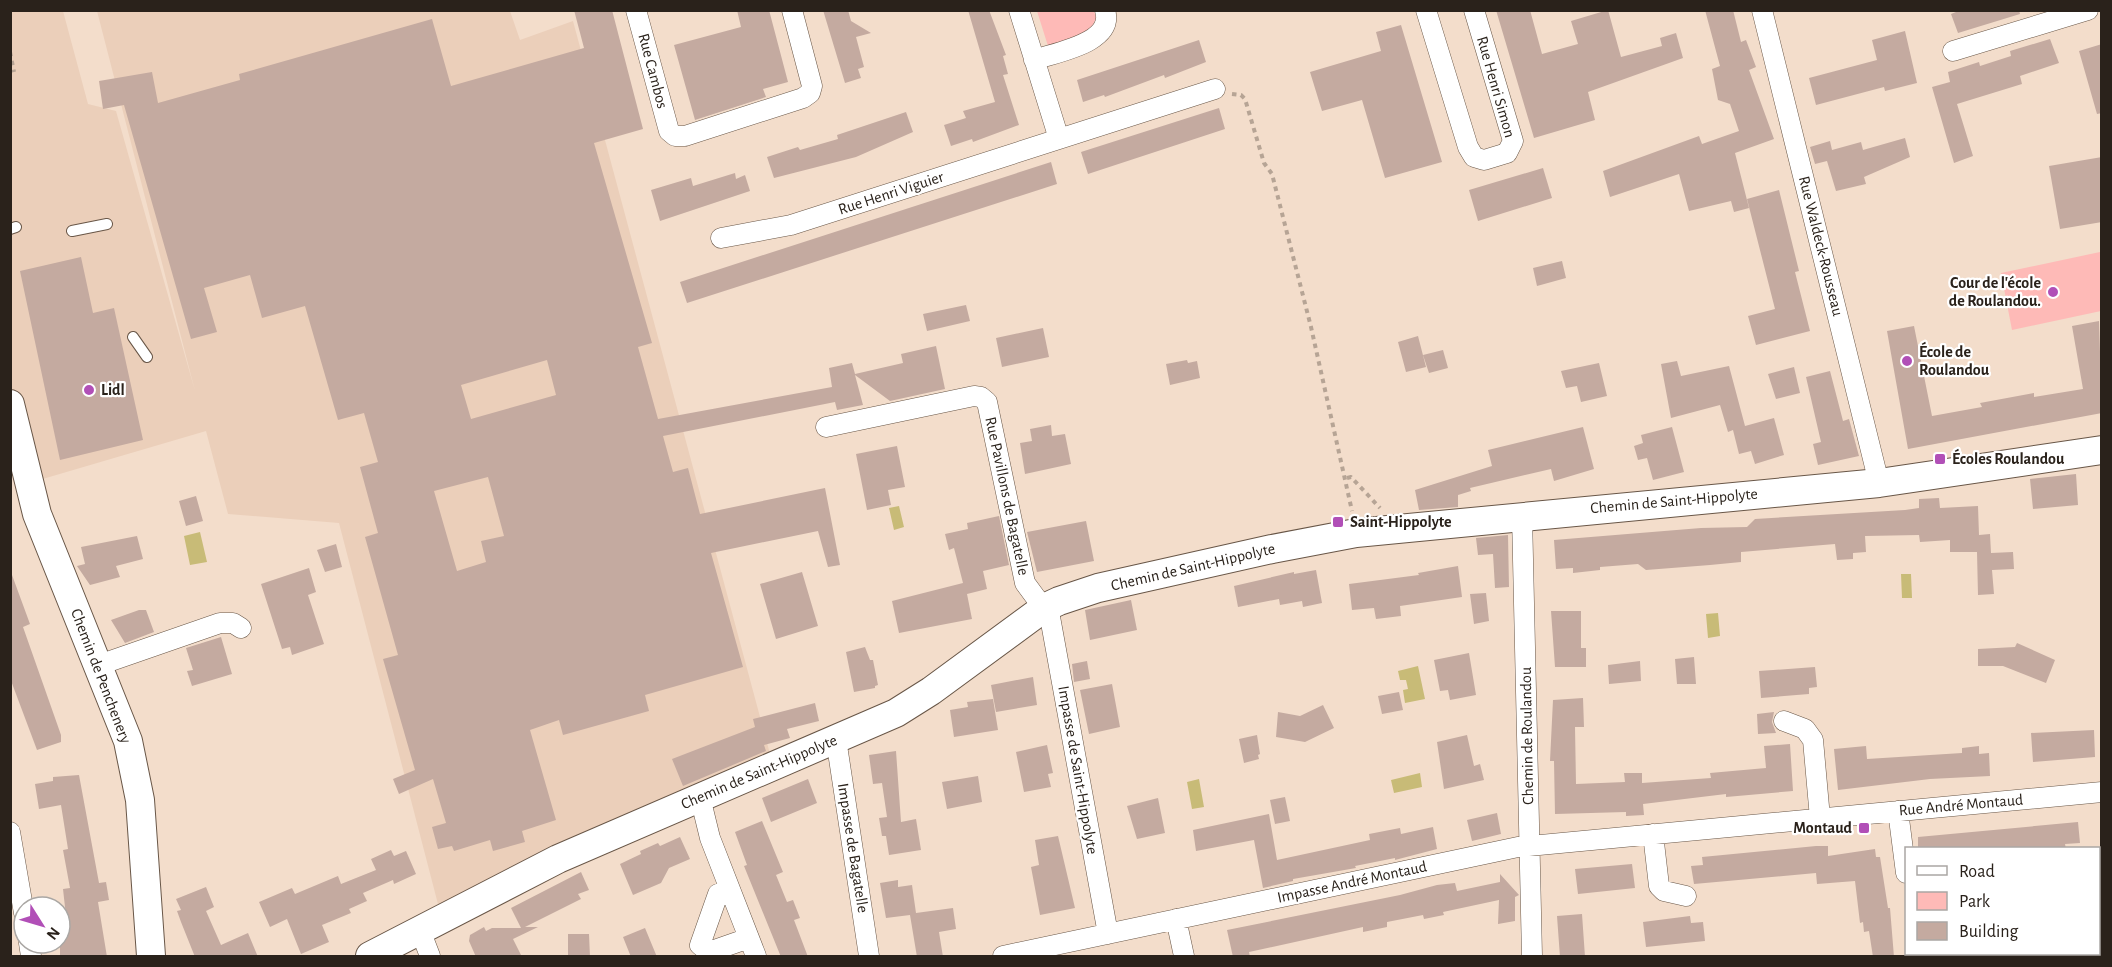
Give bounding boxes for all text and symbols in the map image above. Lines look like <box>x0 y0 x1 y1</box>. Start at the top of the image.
street label: Rue Cambos <box>635 32 671 110</box>
street label: Rue Henri Simon <box>1474 34 1518 140</box>
street label: Rue Henri Viguier <box>836 168 946 218</box>
street label: Rue Waldeck-Rousseau <box>1796 174 1846 318</box>
place label: Cour de l'école de Roulandou. <box>1949 275 2041 309</box>
marker: Cour de l'école de Roulandou. <box>2046 285 2060 299</box>
place label: École de Roulandou <box>1919 341 1990 378</box>
marker: École de Roulandou <box>1900 354 1914 368</box>
place label: Lidl <box>101 382 125 398</box>
marker: Lidl <box>82 383 96 397</box>
street label: Rue Pavillons de Bagatelle <box>982 415 1032 577</box>
place label: Écoles Roulandou <box>1952 448 2065 467</box>
marker: Écoles Roulandou <box>1933 452 1947 466</box>
street label: Chemin de Saint-Hippolyte <box>1590 486 1758 517</box>
place label: Saint-Hippolyte <box>1350 514 1452 531</box>
marker: Saint-Hippolyte <box>1331 515 1345 529</box>
street label: Chemin de Saint-Hippolyte <box>1109 540 1277 595</box>
street label: Chemin de Penchenery <box>67 606 134 746</box>
street label: Chemin de Roulandou <box>1518 667 1536 805</box>
street label: Impasse de Saint-Hippolyte <box>1054 685 1101 856</box>
street label: Chemin de Saint-Hippolyte <box>679 732 840 813</box>
street label: Impasse de Bagatelle <box>835 782 871 914</box>
street label: Rue André Montaud <box>1898 792 2024 818</box>
place label: Montaud <box>1793 820 1853 836</box>
marker: Montaud <box>1857 821 1871 835</box>
legend <box>1905 847 2100 955</box>
street label: Impasse André Montaud <box>1276 858 1428 906</box>
text: Road <box>1959 863 1995 881</box>
text: Park <box>1959 893 1991 911</box>
north arrow <box>12 895 72 955</box>
text: Building <box>1959 923 2019 941</box>
text: N <box>43 924 63 943</box>

